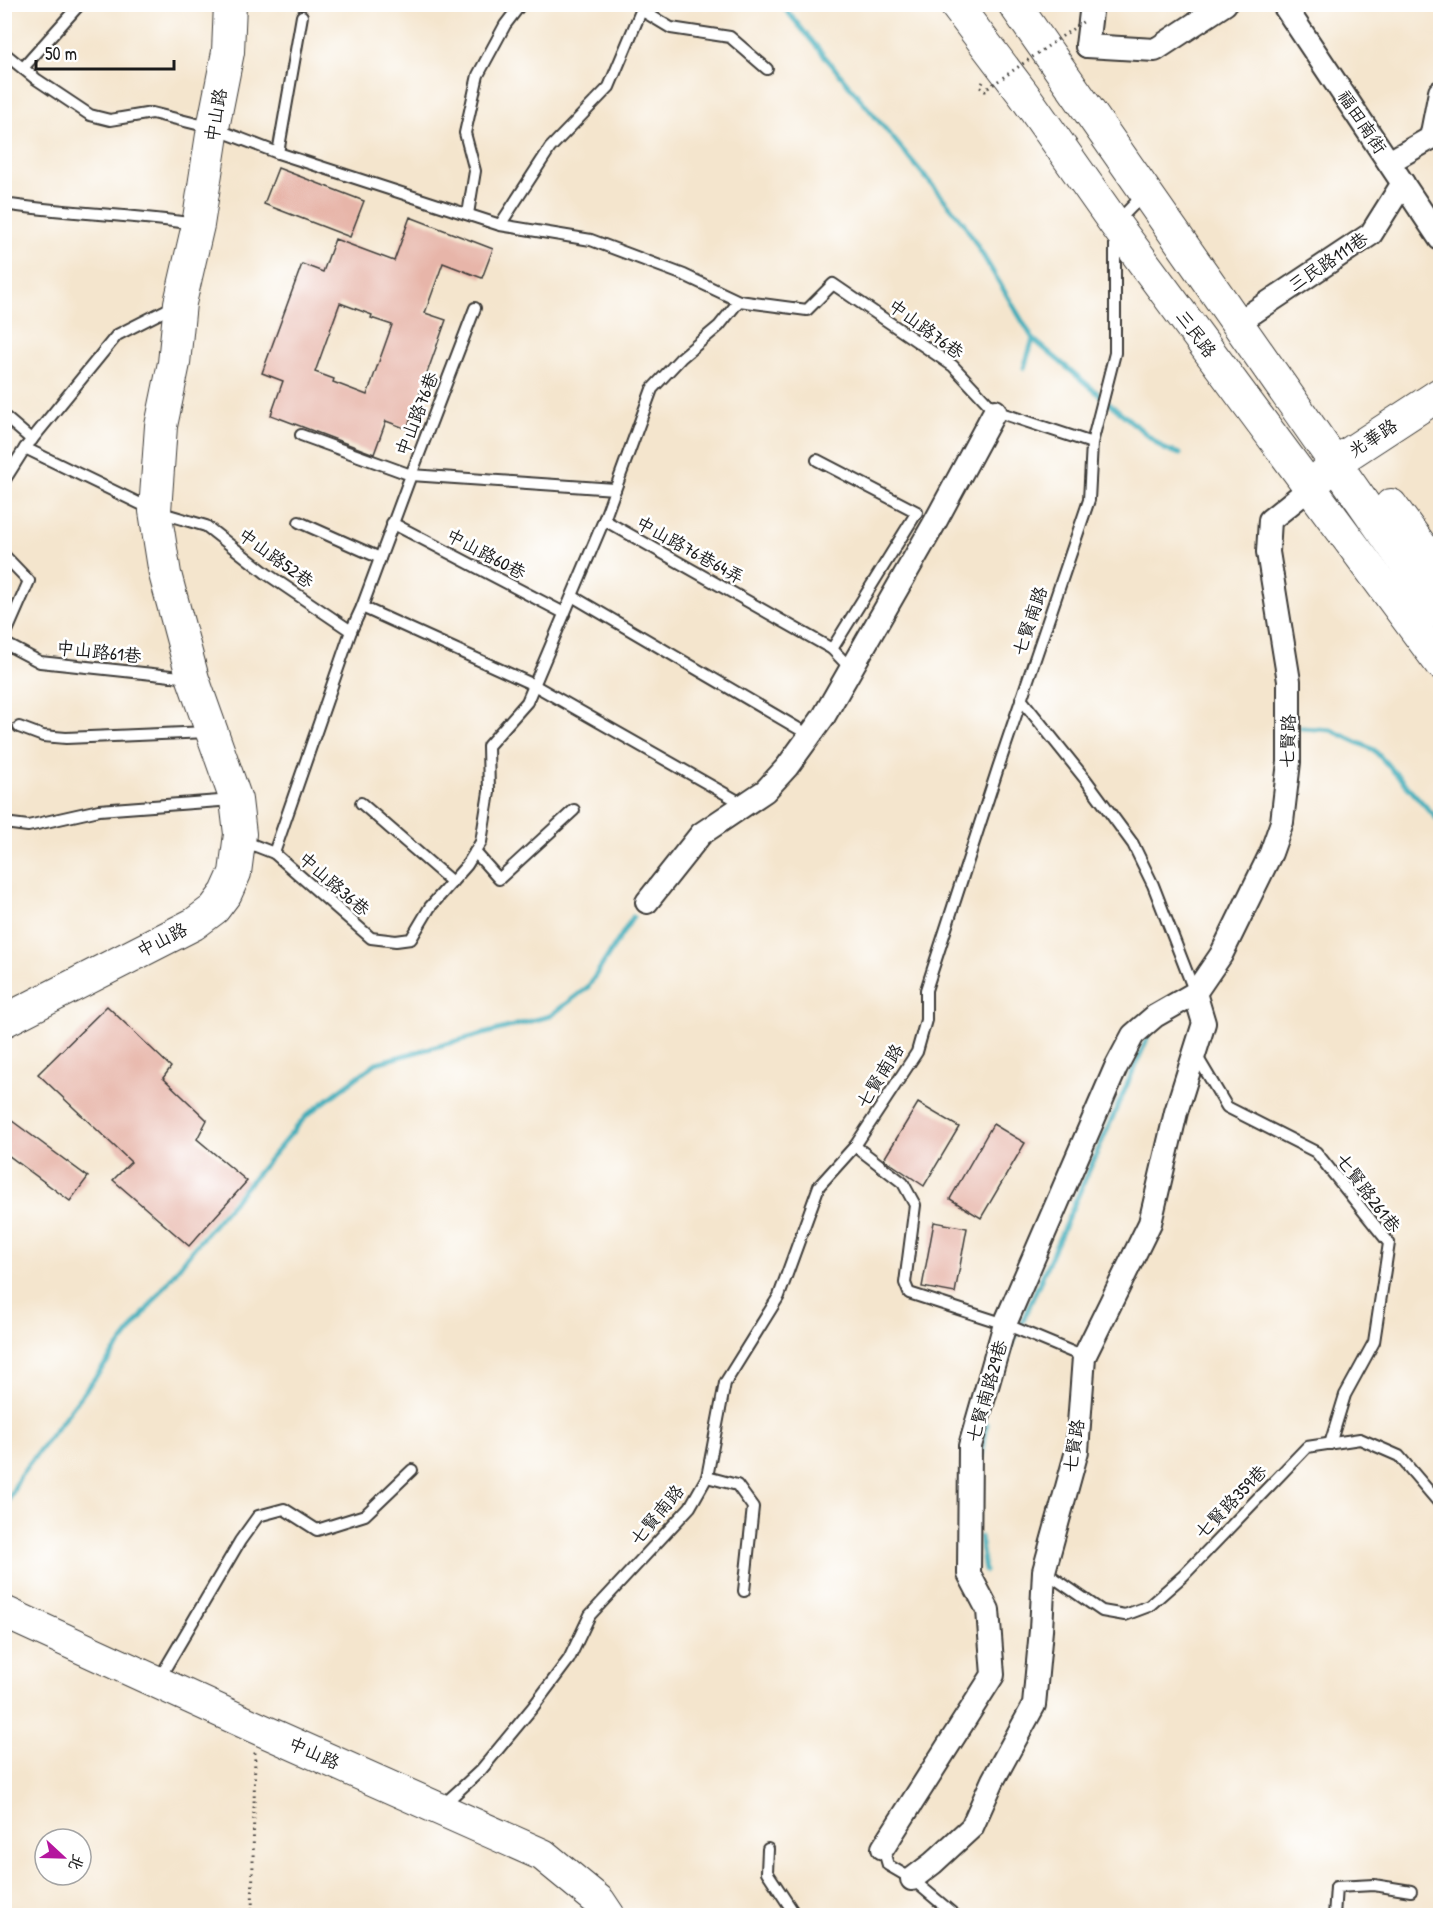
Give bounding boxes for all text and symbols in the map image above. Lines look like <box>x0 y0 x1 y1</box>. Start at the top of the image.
scale bar <box>36 33 174 71</box>
text: 50 m <box>45 41 77 66</box>
street label: 福田南街 <box>1332 85 1393 159</box>
street label: 中山路 <box>199 86 233 144</box>
street label: 三民路111巷 <box>1283 226 1373 298</box>
street label: 中山路76巷 <box>883 293 969 365</box>
street label: 三民路 <box>1170 305 1223 363</box>
street label: 中山路76巷 <box>389 368 444 459</box>
street label: 光華路 <box>1343 412 1402 463</box>
street label: 中山路76巷64弄 <box>632 510 749 590</box>
street label: 中山路52巷 <box>233 522 319 594</box>
street label: 中山路60巷 <box>442 522 531 585</box>
street label: 七賢南路 <box>1006 583 1053 659</box>
street label: 中山路61巷 <box>55 635 143 668</box>
street label: 七賢路 <box>1274 714 1301 768</box>
street label: 中山路36巷 <box>293 846 375 922</box>
street label: 中山路 <box>132 916 192 963</box>
street label: 七賢南路 <box>850 1039 909 1113</box>
street label: 七賢路261巷 <box>1330 1148 1407 1238</box>
street label: 七賢南路29巷 <box>960 1337 1013 1445</box>
street label: 七賢路 <box>1057 1417 1090 1475</box>
street label: 七賢路359巷 <box>1189 1459 1272 1544</box>
street label: 七賢南路 <box>624 1479 689 1550</box>
street label: 中山路 <box>284 1730 344 1775</box>
north arrow <box>33 1827 93 1887</box>
text: 北 <box>64 1851 90 1874</box>

